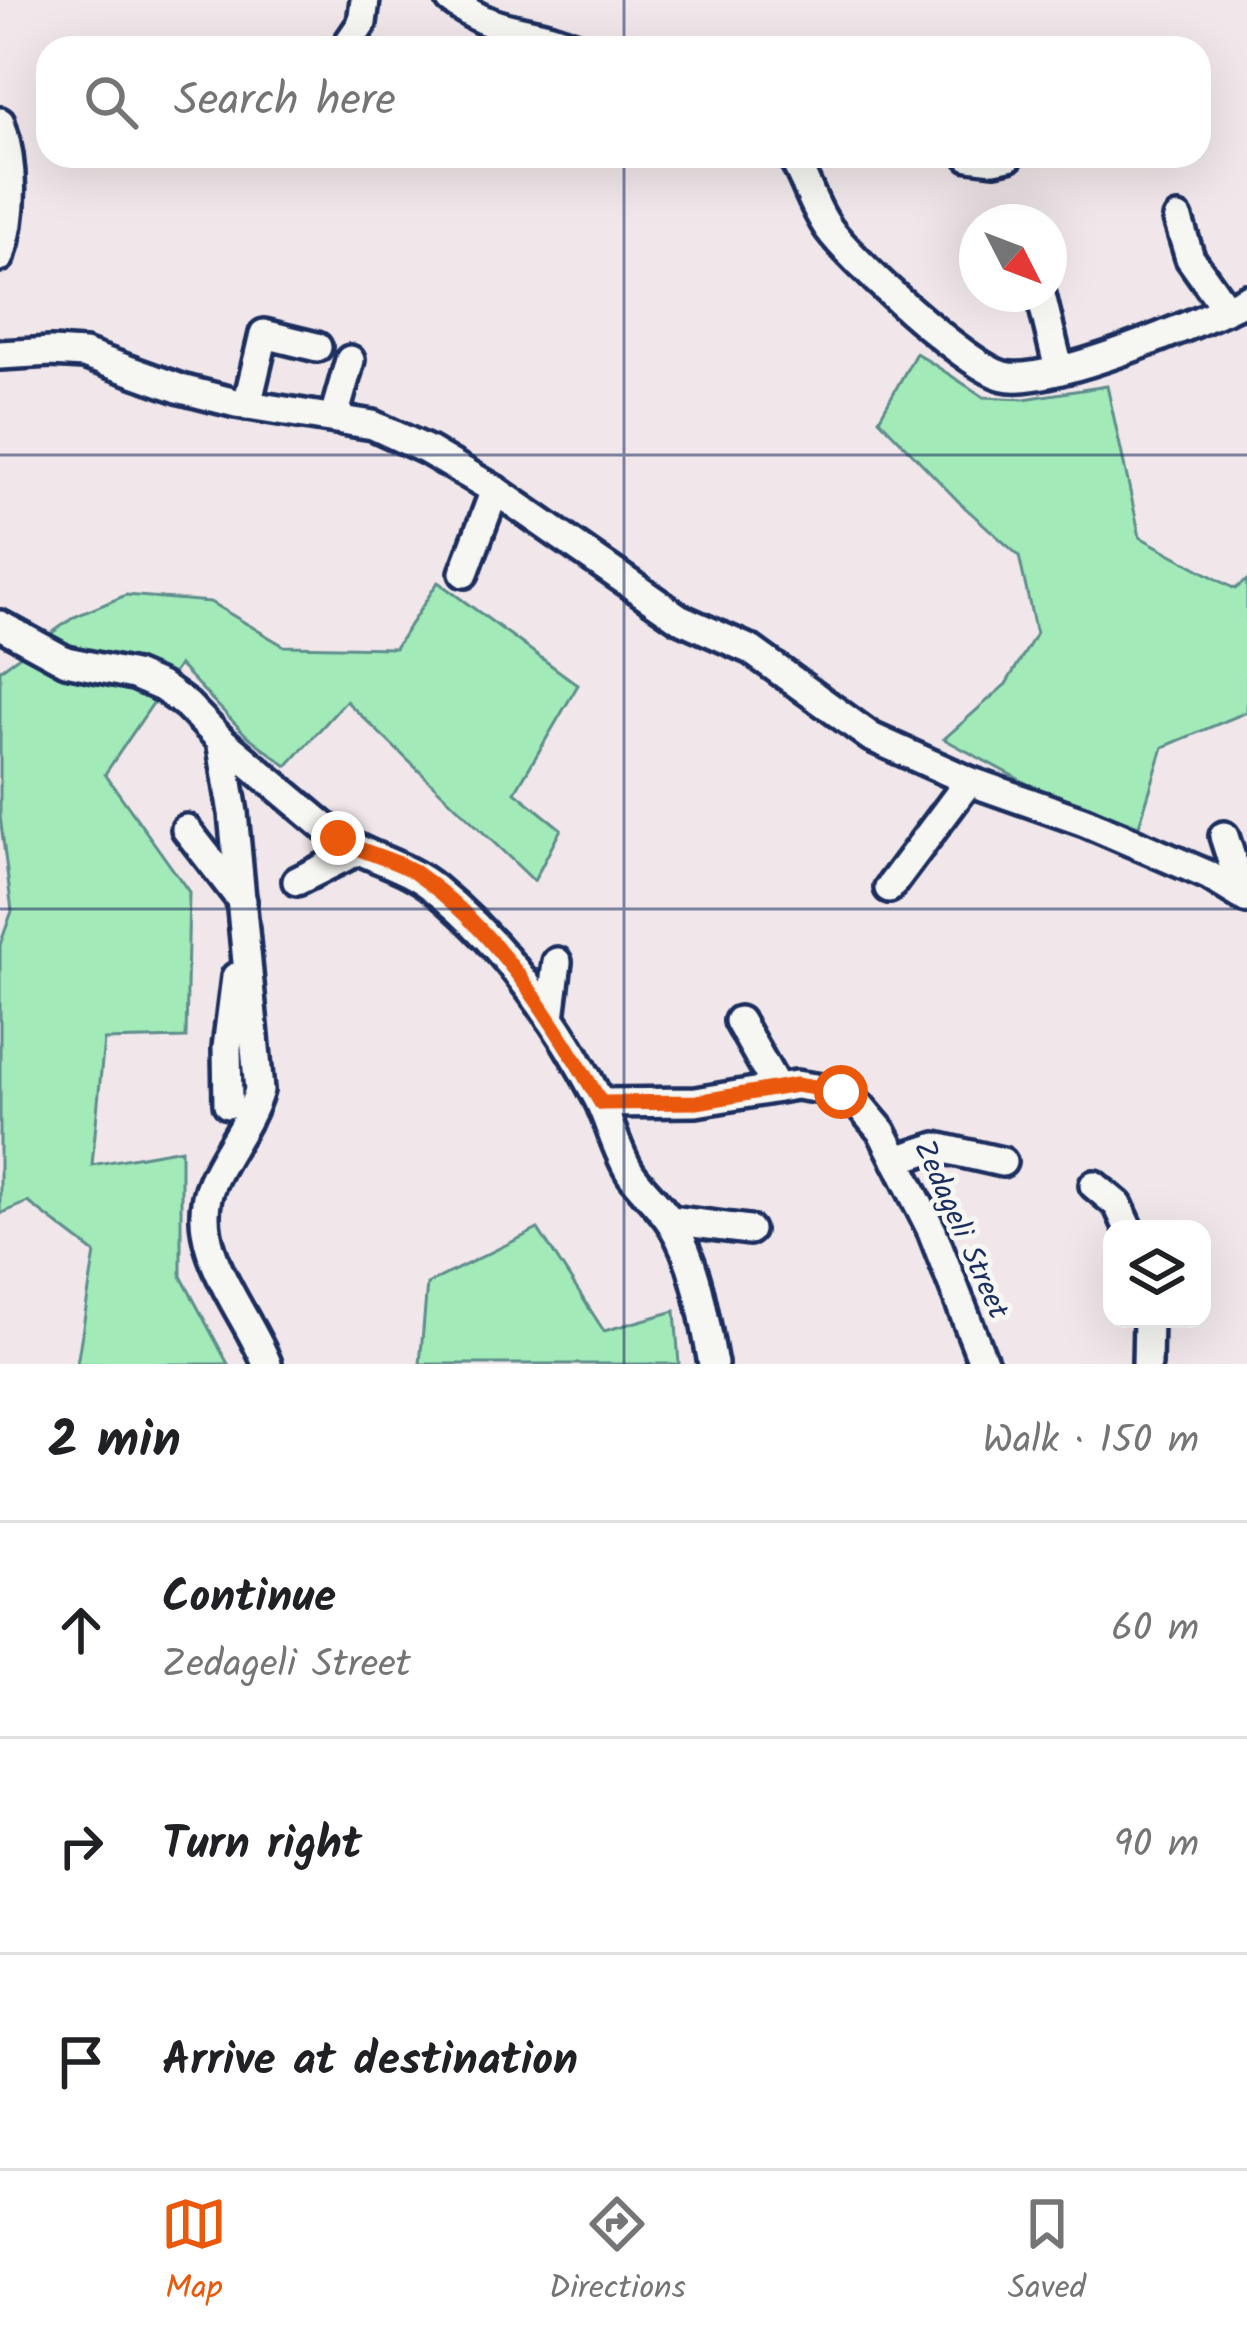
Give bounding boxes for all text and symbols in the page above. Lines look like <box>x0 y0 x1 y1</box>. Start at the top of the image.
search box <box>36 36 1211 168</box>
text: Search here <box>174 66 396 138</box>
icon: search <box>78 69 144 135</box>
north arrow <box>959 204 1067 312</box>
route end <box>311 811 365 865</box>
route start <box>814 1065 868 1119</box>
street label: Zedageli Street <box>899 1133 1021 1327</box>
map controls <box>1103 1220 1211 1328</box>
button: layers <box>1103 1220 1211 1328</box>
text: 2 min <box>48 1402 181 1483</box>
text: Walk · 150 m <box>982 1411 1199 1473</box>
text: Continue <box>162 1563 336 1635</box>
icon: ahead <box>48 1597 114 1663</box>
text: 60 m <box>1111 1599 1199 1661</box>
text: Zedageli Street <box>162 1635 411 1697</box>
text: Turn right <box>162 1810 362 1882</box>
icon: right <box>48 1813 114 1879</box>
text: 90 m <box>1114 1815 1199 1877</box>
text: Arrive at destination <box>162 2026 578 2098</box>
icon: arrive <box>48 2029 114 2095</box>
tab: Map <box>161 2191 227 2316</box>
tab: Directions <box>549 2191 686 2316</box>
tab: Saved <box>1008 2191 1086 2316</box>

